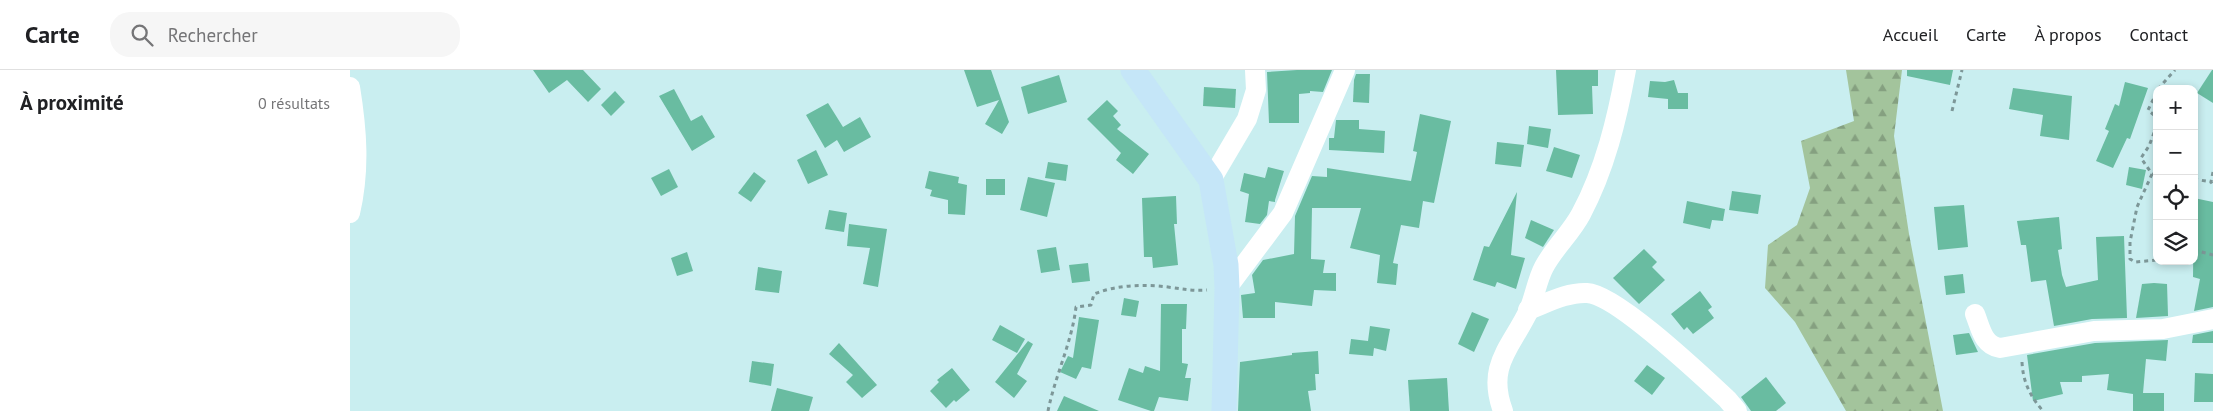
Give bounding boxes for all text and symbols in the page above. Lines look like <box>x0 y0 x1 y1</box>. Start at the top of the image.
search box <box>110 12 460 57</box>
text: Carte <box>25 19 80 50</box>
icon: search <box>128 21 156 49</box>
text: Rechercher <box>168 23 258 47</box>
text: Accueil <box>1883 23 1938 46</box>
text: Carte <box>1966 23 2007 46</box>
text: À propos <box>2035 23 2102 46</box>
text: Contact <box>2130 23 2188 46</box>
map controls <box>2153 85 2198 265</box>
button: + <box>2153 85 2198 130</box>
text: À proximité <box>20 89 124 116</box>
text: 0 résultats <box>258 93 330 113</box>
button: − <box>2153 130 2198 175</box>
button: locate <box>2153 175 2198 220</box>
button: layers <box>2153 220 2198 265</box>

